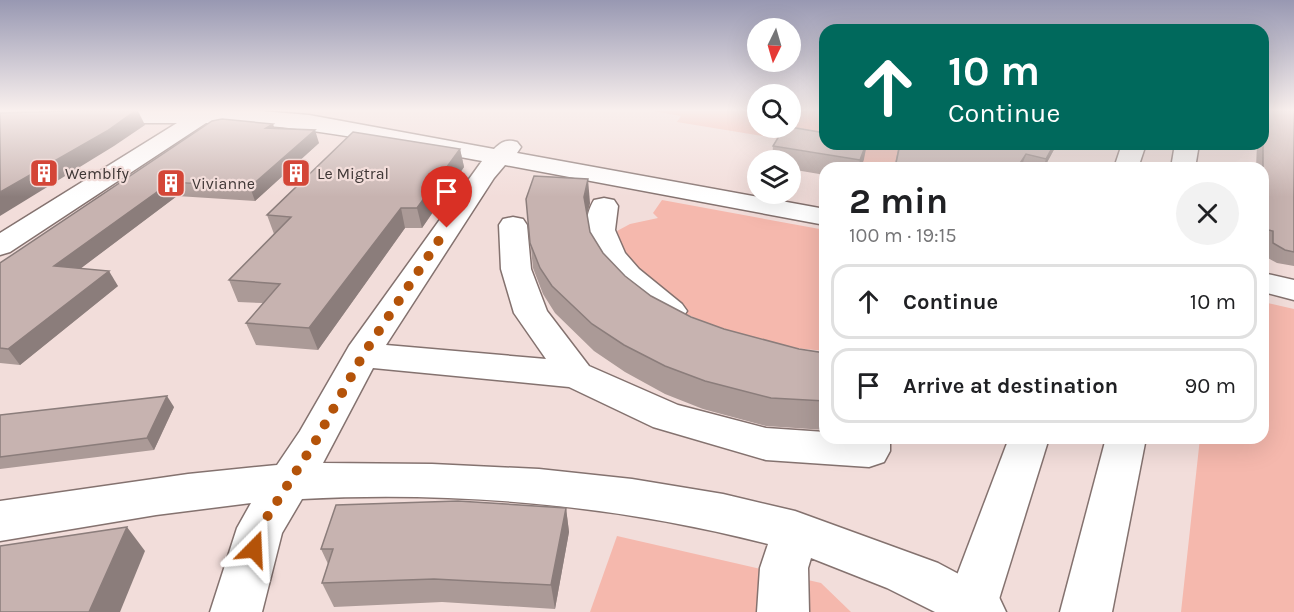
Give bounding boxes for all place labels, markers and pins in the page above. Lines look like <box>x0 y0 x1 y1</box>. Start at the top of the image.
building icon: Wemblfy <box>28 157 60 189</box>
building icon: Le Migtral <box>280 157 312 189</box>
place label: Wemblfy <box>65 164 129 183</box>
place label: Le Migtral <box>317 164 389 183</box>
pin <box>421 166 472 228</box>
building icon: Vivianne <box>155 167 187 199</box>
place label: Vivianne <box>192 174 255 193</box>

